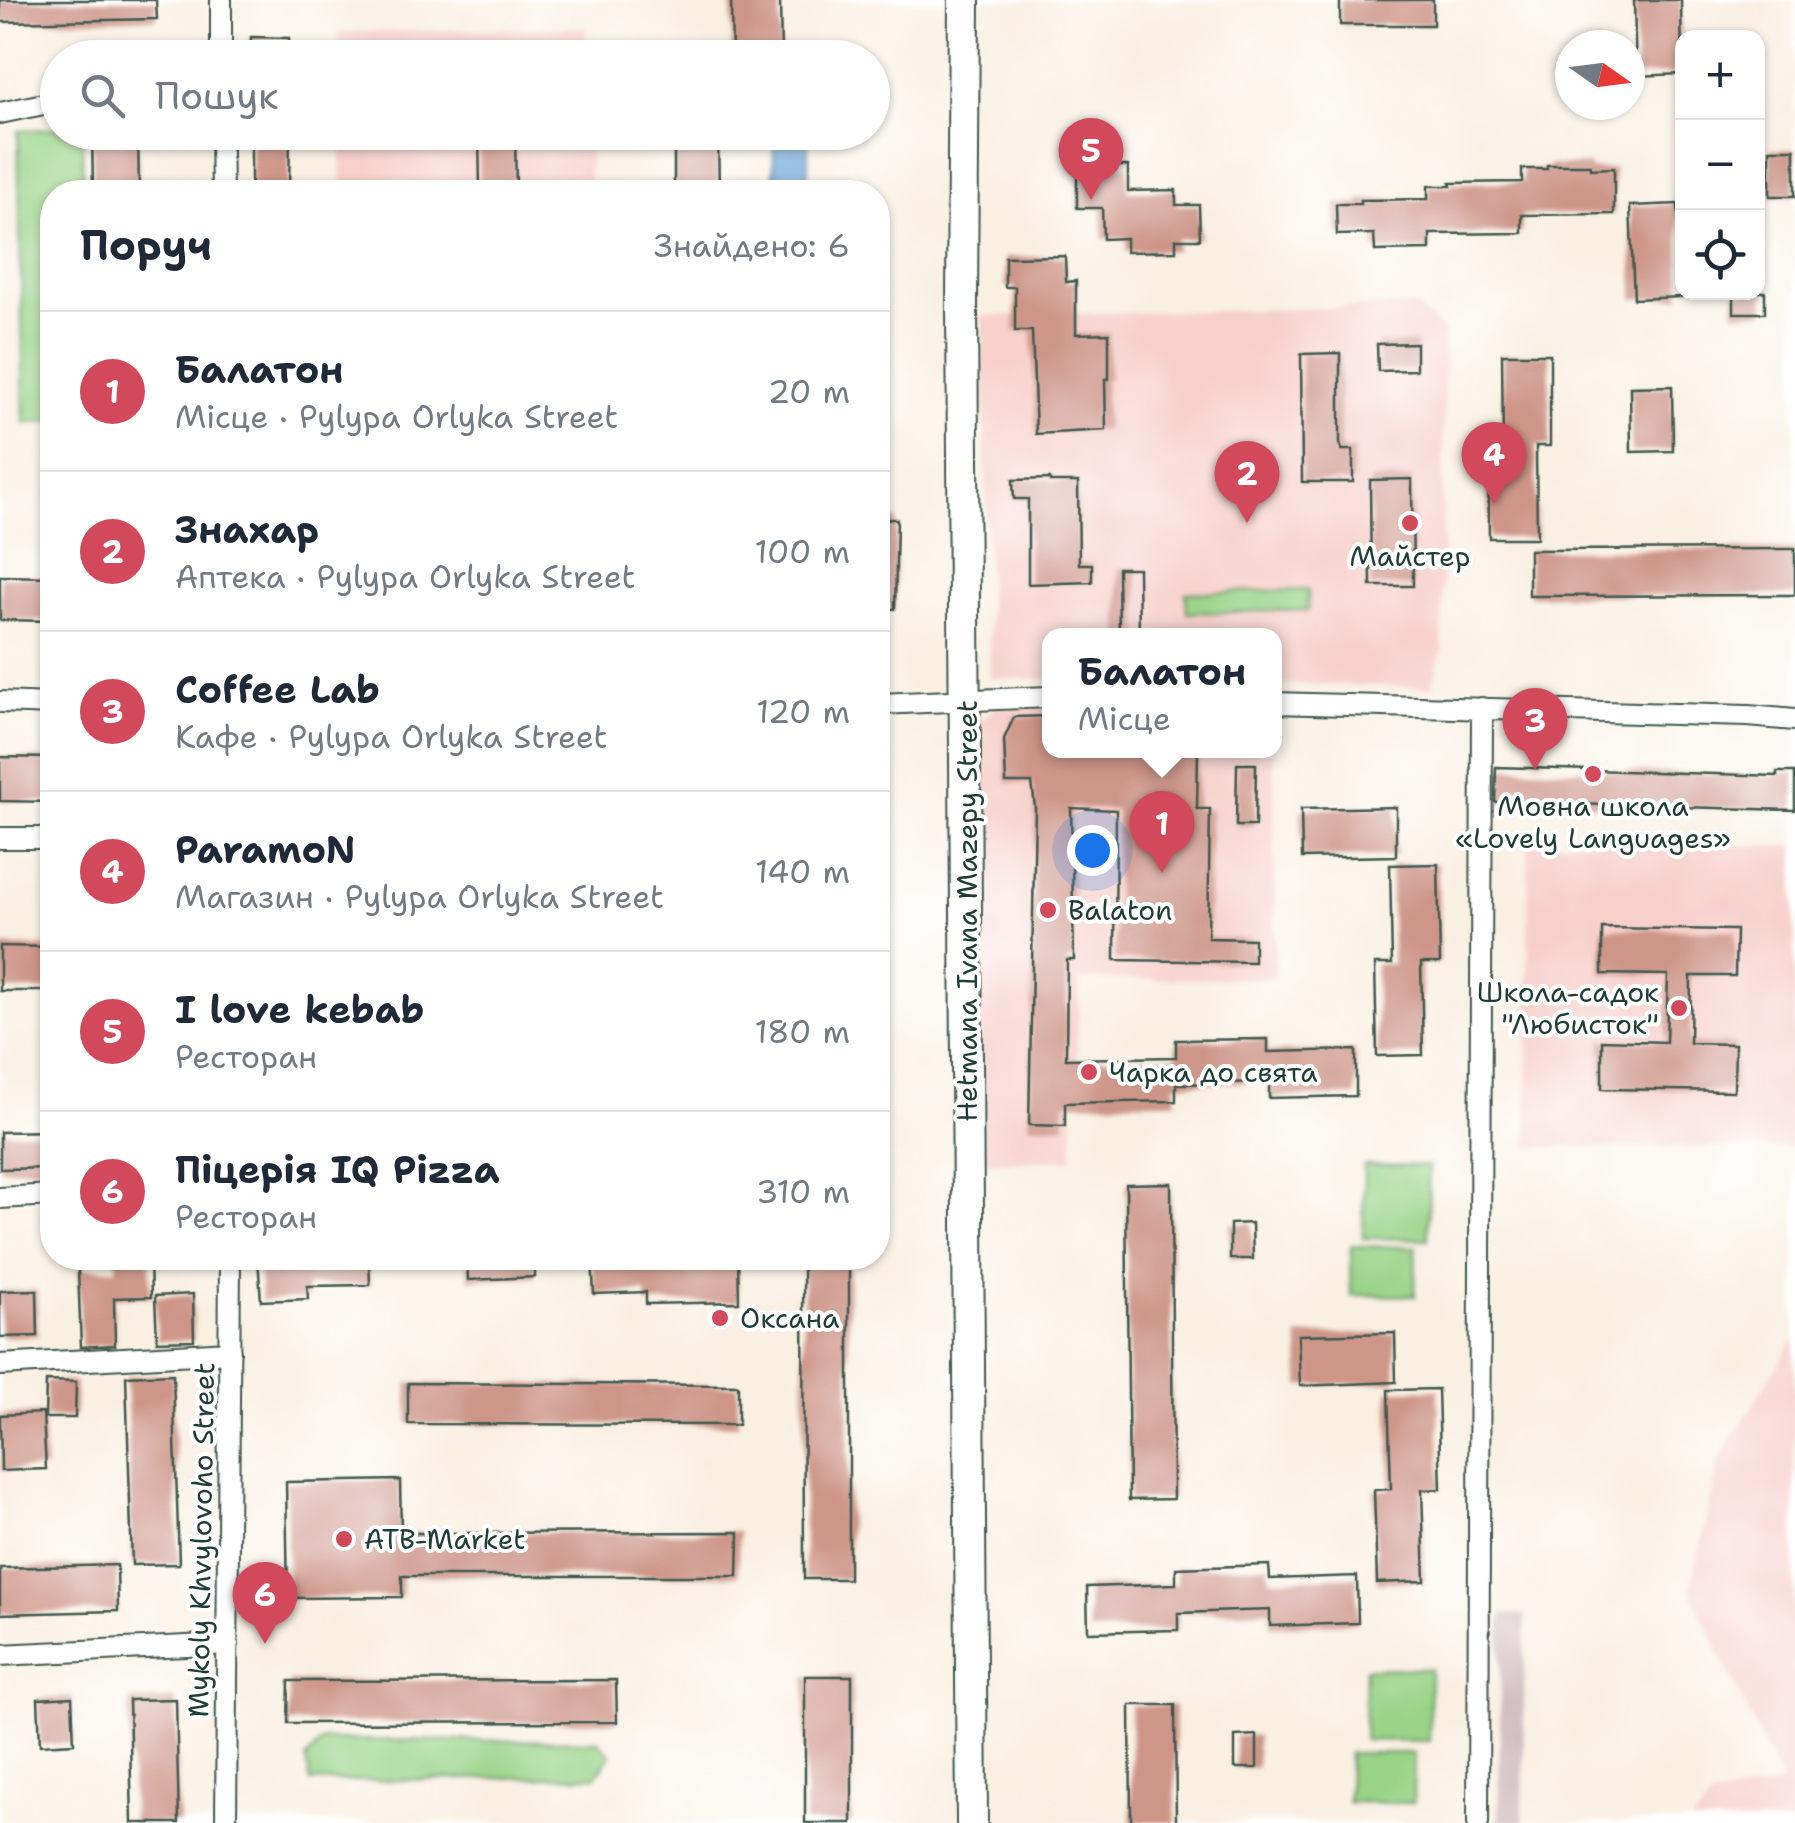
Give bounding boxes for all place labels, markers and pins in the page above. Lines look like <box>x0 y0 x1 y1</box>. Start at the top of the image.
pin: 5 <box>1058 118 1124 200</box>
pin: 4 <box>1462 422 1526 504</box>
pin: 2 <box>1214 440 1280 523</box>
marker: Майстер <box>1399 512 1421 534</box>
place label: Майстер <box>1350 537 1470 575</box>
pin: 3 <box>1502 688 1568 770</box>
marker: Мовна школа «Lovely Languages» <box>1582 763 1604 785</box>
place label: Мовна школа «Lovely Languages» <box>1455 787 1731 857</box>
pin: 1 <box>1130 790 1194 873</box>
place label: Balaton <box>1068 891 1172 929</box>
marker: Balaton <box>1037 899 1059 921</box>
place label: Школа-садок "Любисток" <box>1477 973 1659 1043</box>
marker: Школа-садок "Любисток" <box>1668 997 1690 1019</box>
place label: Чарка до свята <box>1109 1053 1318 1091</box>
marker: Чарка до свята <box>1078 1061 1100 1083</box>
place label: Оксана <box>740 1299 839 1337</box>
marker: Оксана <box>709 1307 731 1329</box>
place label: ATB-Market <box>364 1520 526 1558</box>
marker: ATB-Market <box>333 1528 355 1550</box>
pin: 6 <box>232 1562 298 1644</box>

